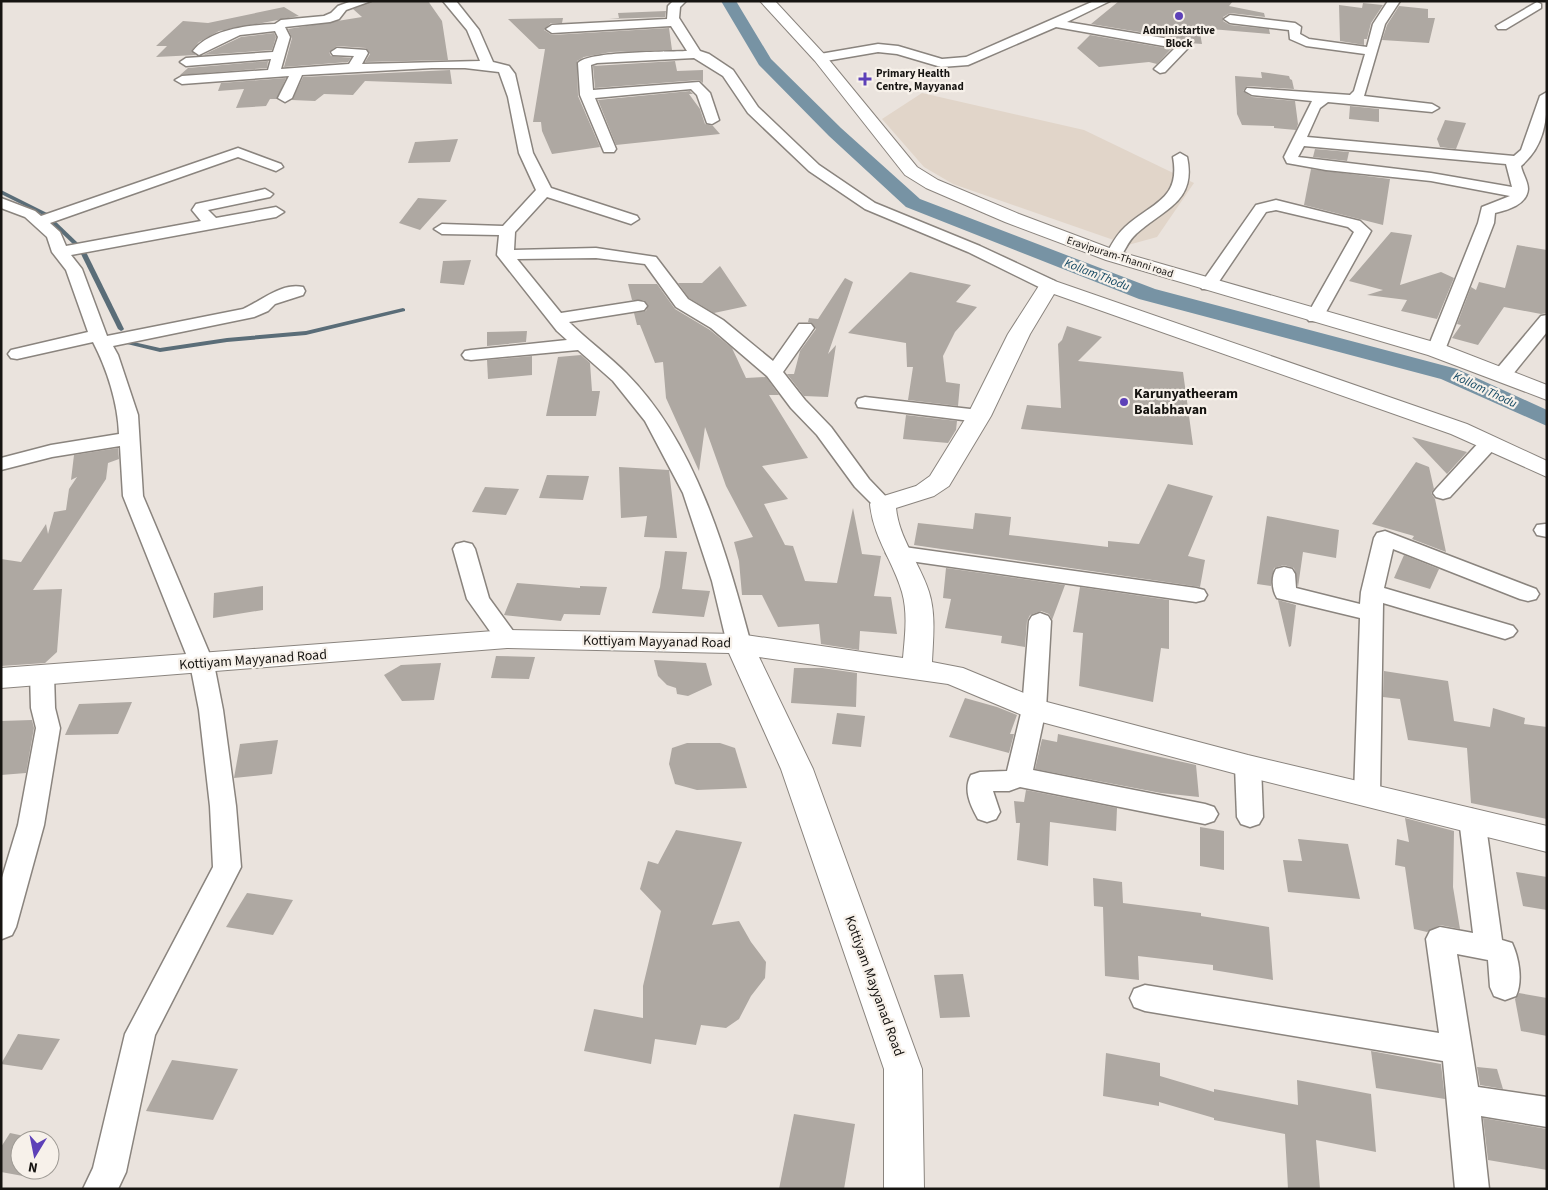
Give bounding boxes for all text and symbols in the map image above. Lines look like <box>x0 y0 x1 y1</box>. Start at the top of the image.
marker: Administartive Block <box>1173 10 1185 22</box>
place label: Administartive Block <box>1142 23 1215 51</box>
place label: Primary Health Centre, Mayyanad <box>876 66 964 94</box>
marker: Primary Health Centre, Mayyanad <box>858 72 872 86</box>
street label: Eravipuram-Thanni road <box>1065 233 1175 281</box>
water label: Kollam Thodu <box>1062 255 1132 295</box>
water label: Kollam Thodu <box>1450 368 1520 412</box>
place label: Karunyatheeram Balabhavan <box>1134 384 1238 420</box>
marker: Karunyatheeram Balabhavan <box>1118 396 1130 408</box>
street label: Kottiyam Mayyanad Road <box>583 631 731 653</box>
street label: Kottiyam Mayyanad Road <box>178 645 328 675</box>
street label: Kottiyam Mayyanad Road <box>839 913 909 1059</box>
north arrow <box>10 1130 60 1180</box>
text: N <box>27 1156 39 1177</box>

